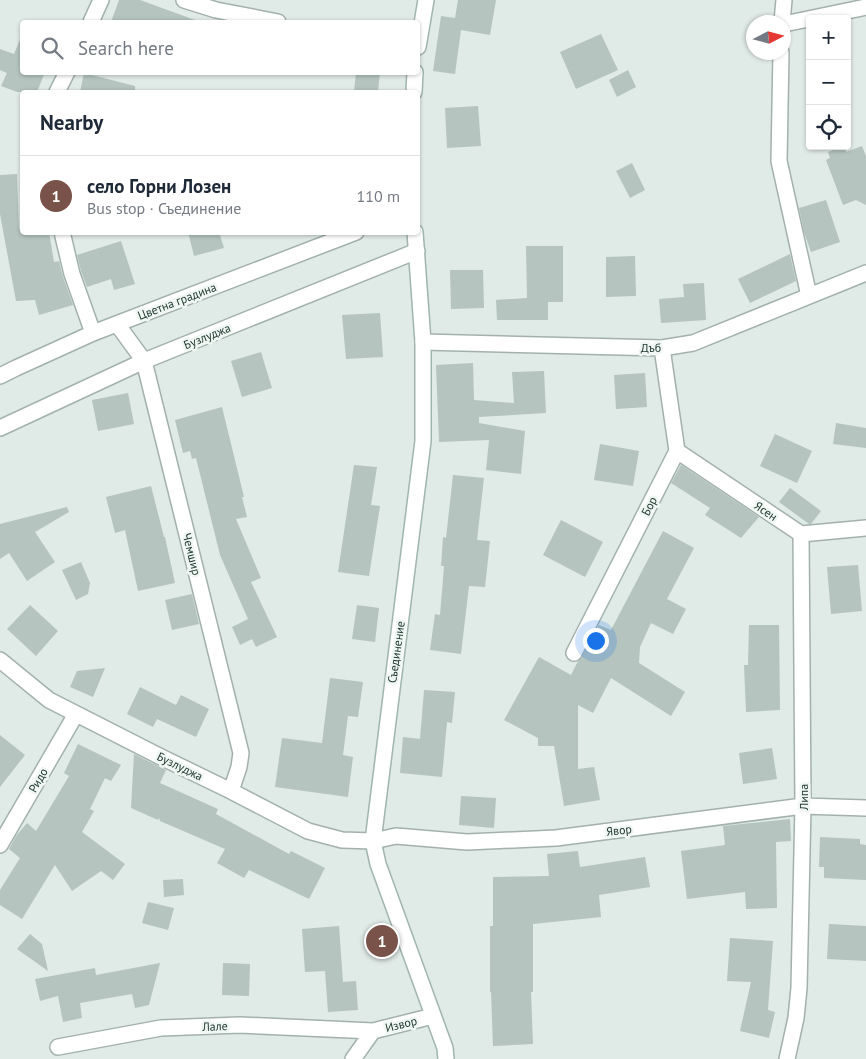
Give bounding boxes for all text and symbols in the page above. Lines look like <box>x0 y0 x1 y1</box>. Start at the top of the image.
north arrow <box>746 15 791 60</box>
map controls <box>806 15 851 150</box>
button: + <box>806 15 851 60</box>
search box <box>20 20 420 75</box>
icon: search <box>38 34 66 62</box>
text: Search here <box>78 36 174 60</box>
button: − <box>806 60 851 105</box>
button: locate <box>806 105 851 150</box>
text: Nearby <box>40 109 103 136</box>
text: село Горни Лозен <box>87 174 231 198</box>
text: 1 <box>51 186 61 206</box>
text: 110 m <box>357 186 400 206</box>
text: Bus stop · Съединение <box>87 198 241 218</box>
street label: Цветна градина <box>136 279 219 323</box>
street label: Бузлуджа <box>181 320 233 352</box>
street label: Дъб <box>641 340 661 355</box>
street label: Бор <box>638 494 660 518</box>
street label: Ясен <box>752 498 780 524</box>
street label: Чемшир <box>180 531 204 577</box>
street label: Съединение <box>384 620 408 684</box>
your location <box>583 628 609 654</box>
street label: Бузлуджа <box>155 748 205 784</box>
street label: Ридо <box>25 765 51 795</box>
street label: Липа <box>796 784 811 811</box>
street label: Явор <box>605 821 633 839</box>
pin: 1 <box>366 922 398 960</box>
street label: Извор <box>383 1013 419 1035</box>
street label: Лале <box>201 1018 228 1034</box>

